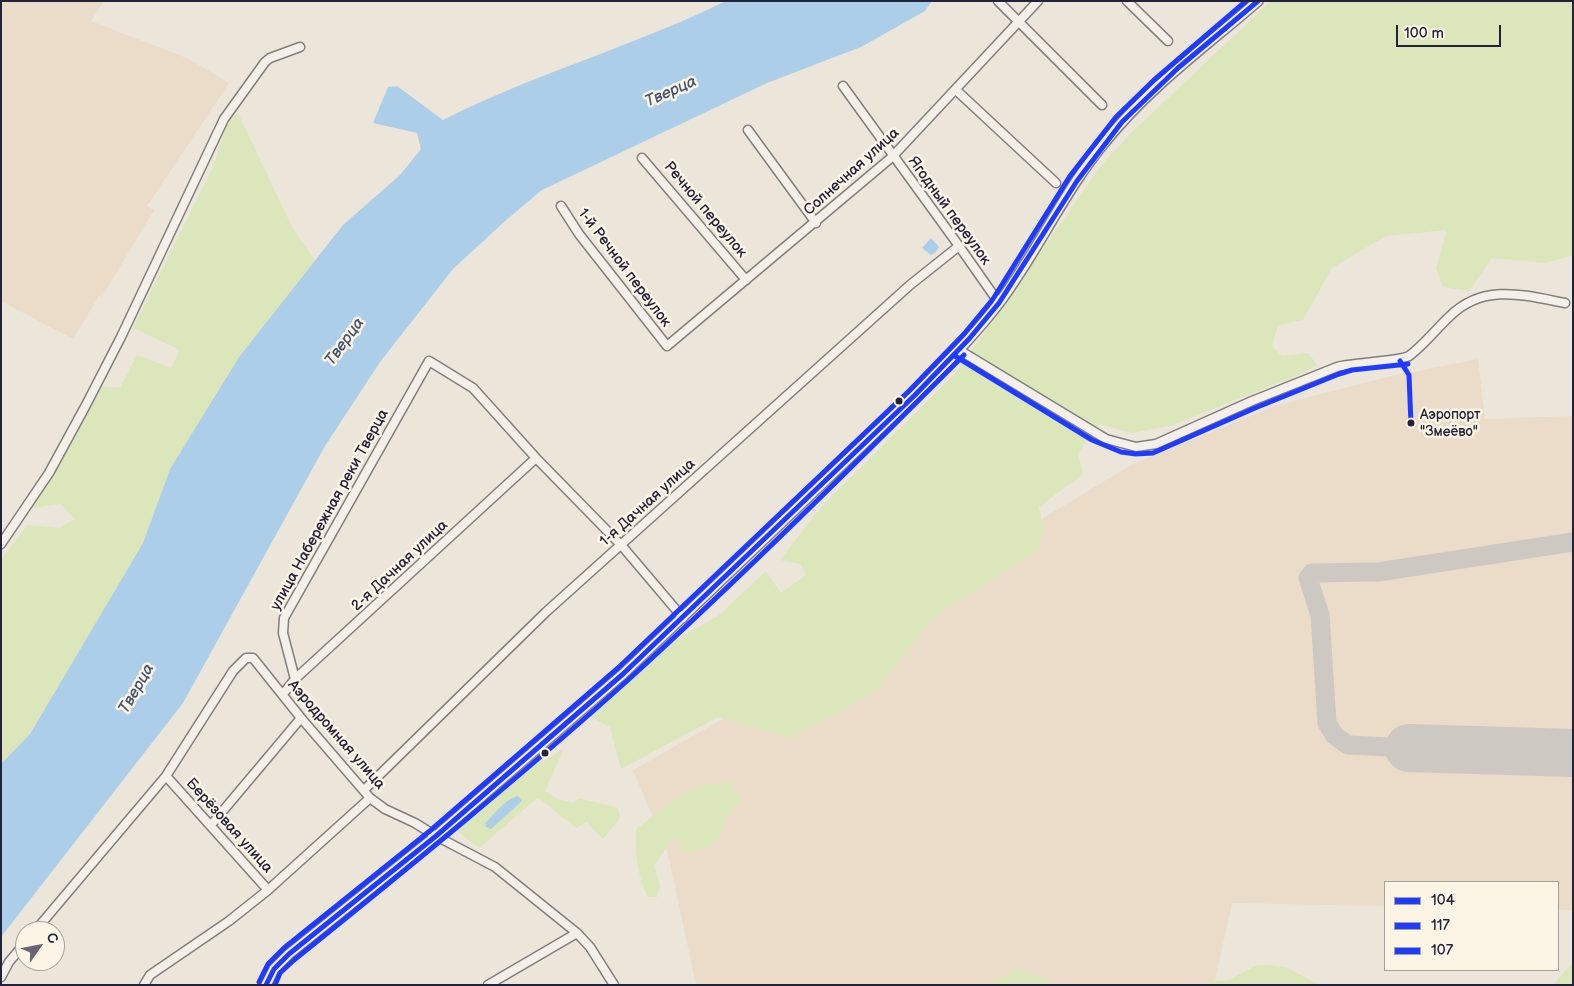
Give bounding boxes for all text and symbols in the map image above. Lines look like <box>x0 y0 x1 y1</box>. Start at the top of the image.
scale bar <box>1399 15 1504 47</box>
text: 100 m <box>1404 24 1444 43</box>
water label: Тверца <box>642 72 700 112</box>
street label: Солнечная улица <box>801 124 903 220</box>
street label: Ягодный переулок <box>904 153 994 269</box>
street label: Речной переулок <box>660 158 750 262</box>
street label: 1-й Речной переулок <box>574 205 674 331</box>
water label: Тверца <box>321 314 369 370</box>
unlabelled marker <box>894 396 904 406</box>
street label: улица Набережная реки Тверца <box>267 406 393 614</box>
place label: Аэропорт "Змеёво" <box>1420 407 1480 440</box>
marker: Аэропорт "Змеёво" <box>1406 418 1416 428</box>
street label: 1-я Дачная улица <box>597 455 699 551</box>
street label: 2-я Дачная улица <box>348 517 452 615</box>
water label: Тверца <box>115 661 159 717</box>
street label: Аэродромная улица <box>284 677 388 793</box>
unlabelled marker <box>540 748 550 758</box>
street label: Берёзовая улица <box>182 775 276 877</box>
legend <box>1384 881 1559 971</box>
text: 104 <box>1431 891 1455 910</box>
text: 117 <box>1431 916 1450 935</box>
north arrow <box>15 921 65 971</box>
text: С <box>42 929 62 947</box>
text: 107 <box>1431 941 1453 960</box>

